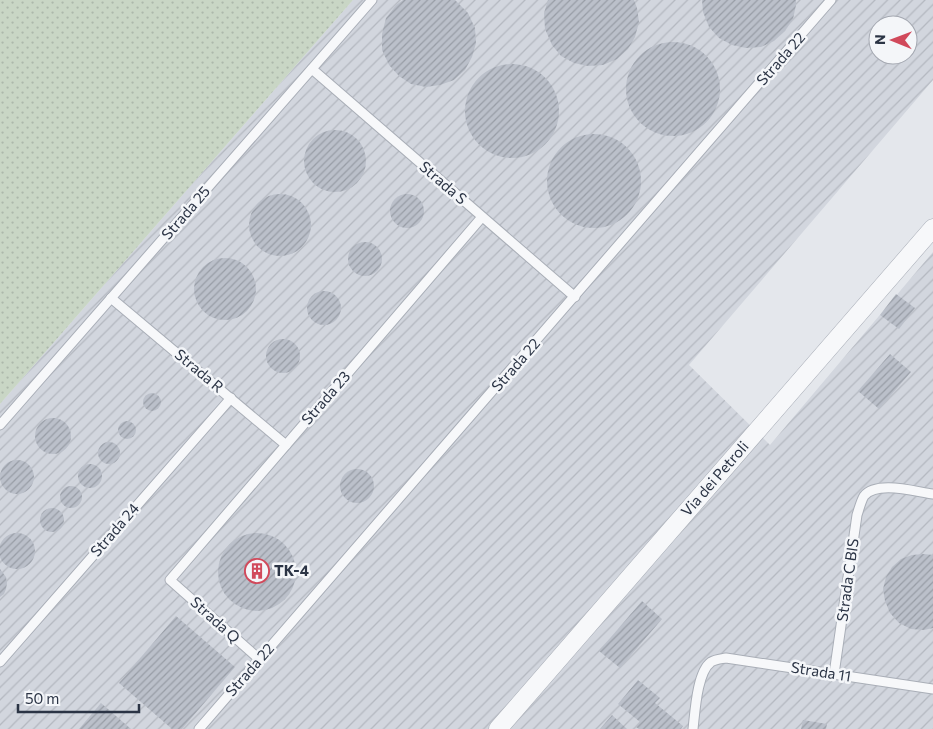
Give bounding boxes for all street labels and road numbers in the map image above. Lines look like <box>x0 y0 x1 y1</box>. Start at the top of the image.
street label: Strada 22 <box>752 28 808 89</box>
street label: Strada S <box>416 157 471 208</box>
street label: Strada 25 <box>157 182 213 243</box>
street label: Strada 22 <box>487 334 543 395</box>
street label: Strada R <box>172 345 228 396</box>
street label: Strada 23 <box>297 367 353 428</box>
street label: Via dei Petroli <box>677 437 752 520</box>
street label: Strada 24 <box>86 499 142 560</box>
street label: Strada C BIS <box>832 537 862 623</box>
street label: Strada Q <box>187 592 244 646</box>
street label: Strada 22 <box>221 639 277 700</box>
street label: Strada 11 <box>790 657 853 685</box>

